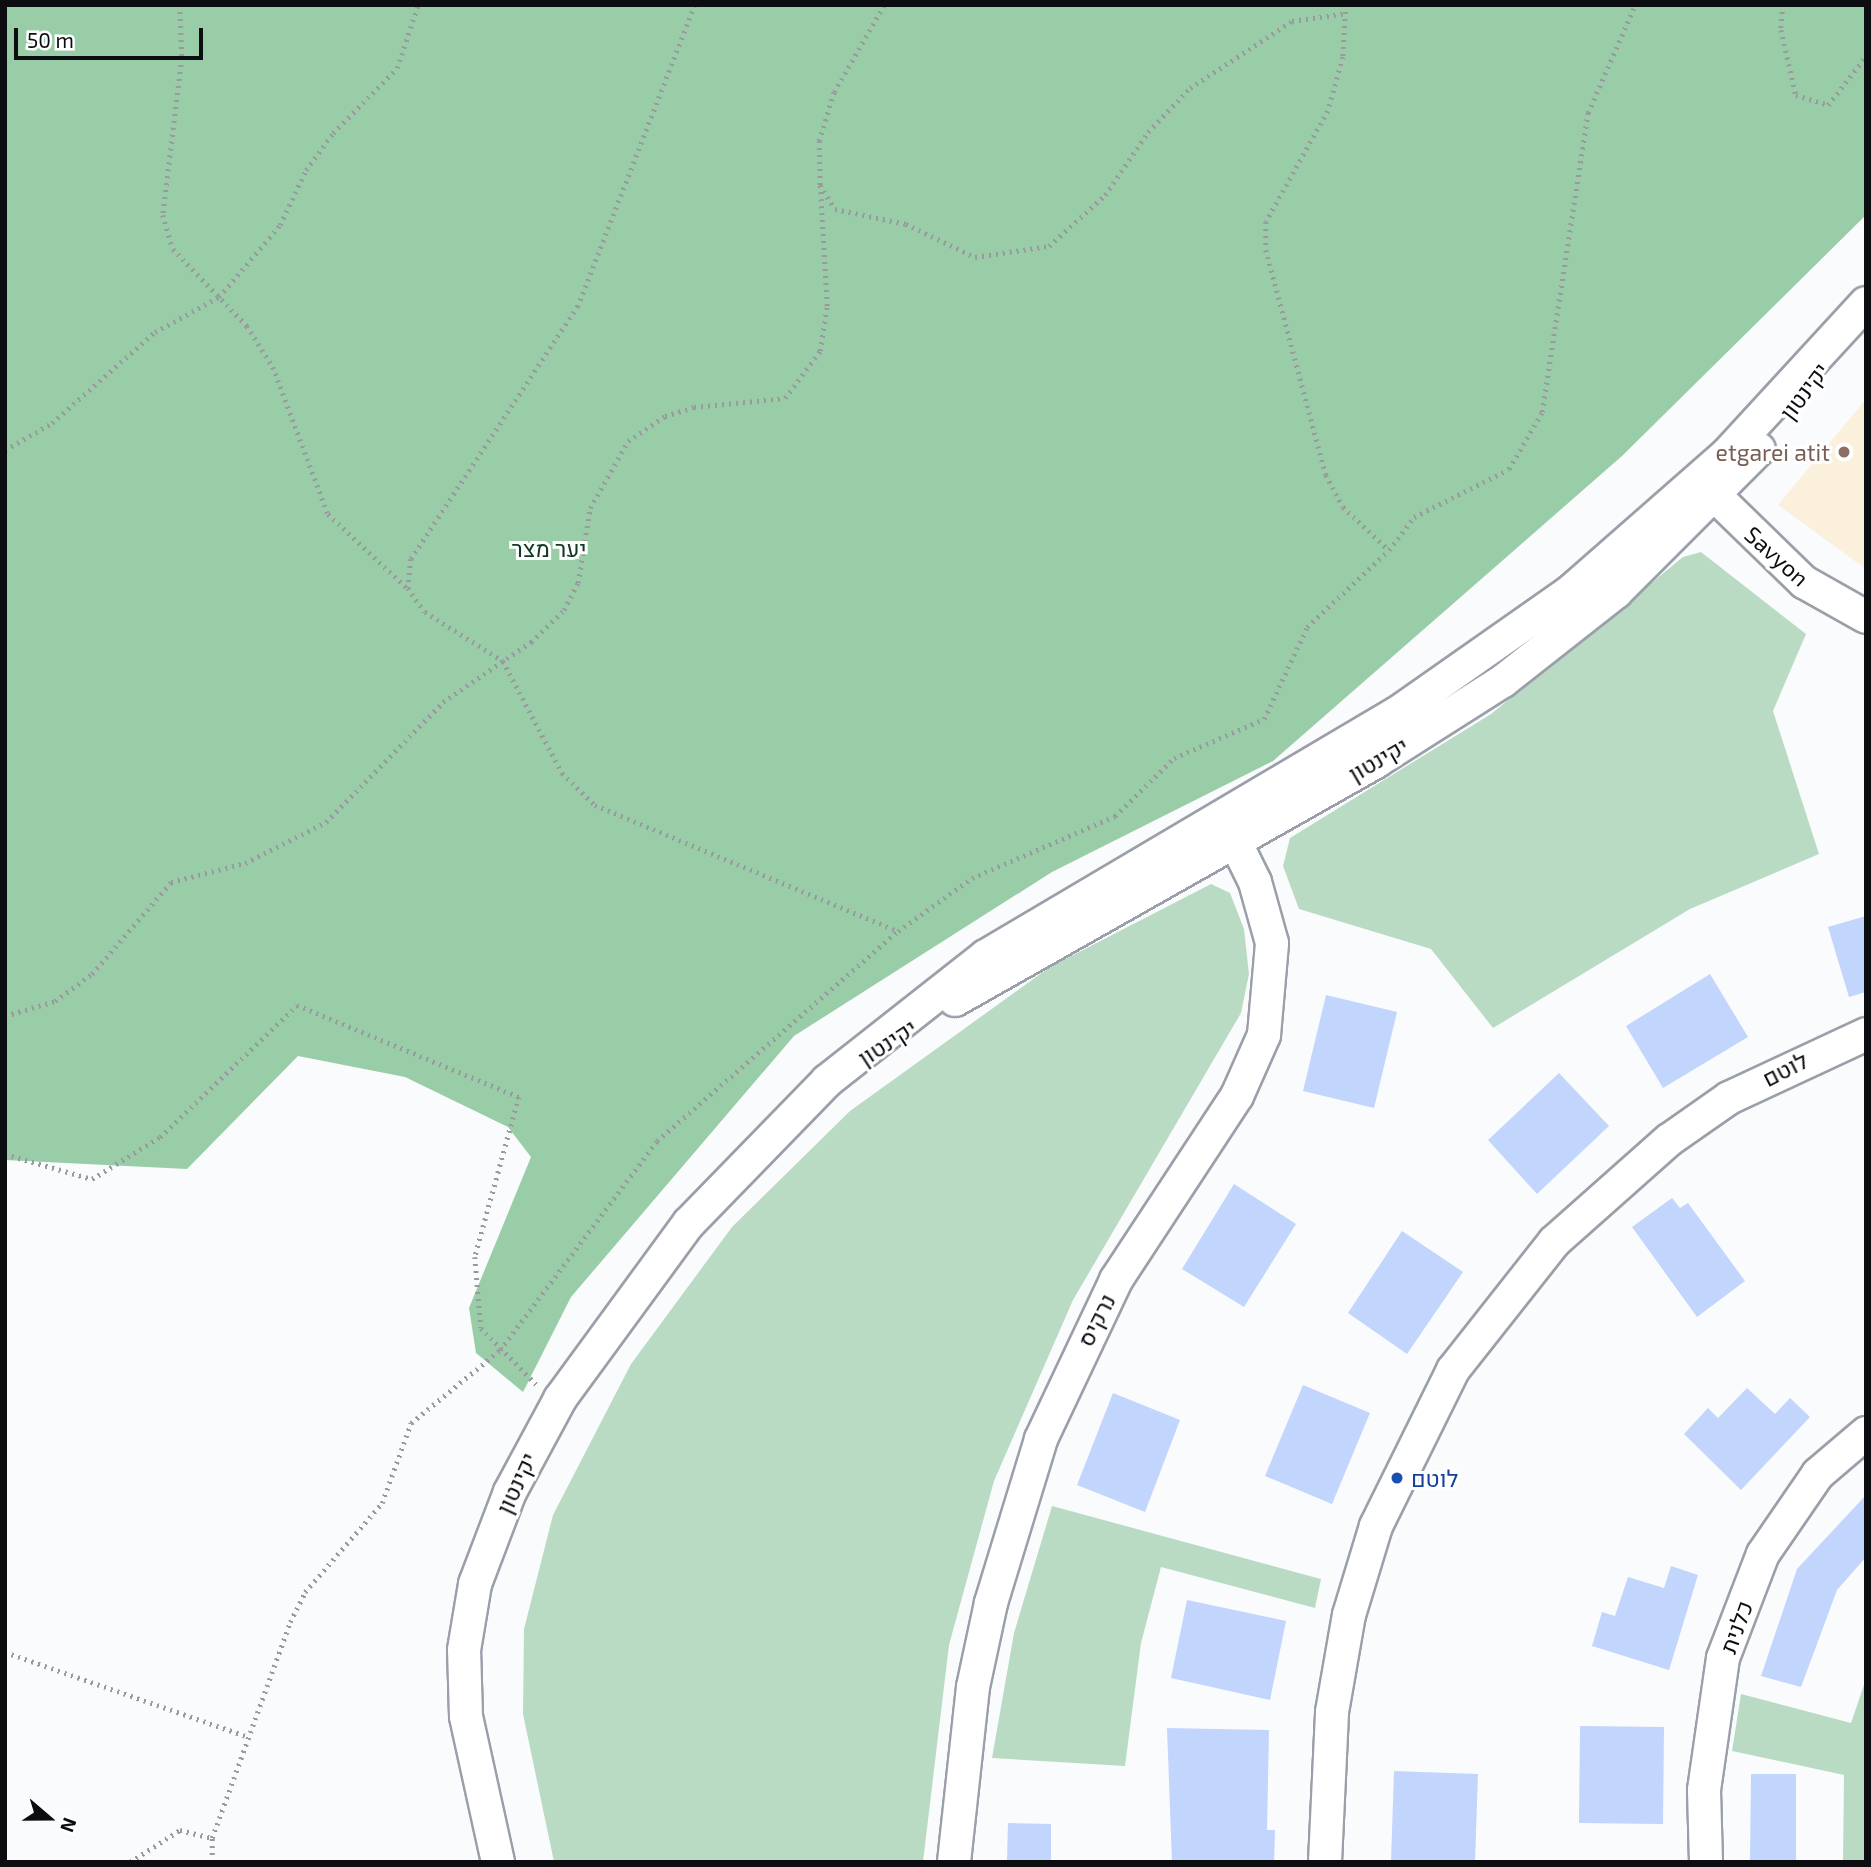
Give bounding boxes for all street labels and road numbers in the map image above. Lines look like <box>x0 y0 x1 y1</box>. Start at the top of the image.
street label: יקינטון <box>1774 357 1834 425</box>
street label: Savyon <box>1739 520 1815 592</box>
street label: יקינטון <box>1343 731 1413 787</box>
street label: יקינטון <box>853 1013 921 1071</box>
street label: לוטם <box>1758 1046 1812 1092</box>
street label: נרקיס <box>1071 1289 1121 1351</box>
street label: יקינטון <box>490 1448 542 1518</box>
street label: כלנית <box>1714 1597 1758 1657</box>

